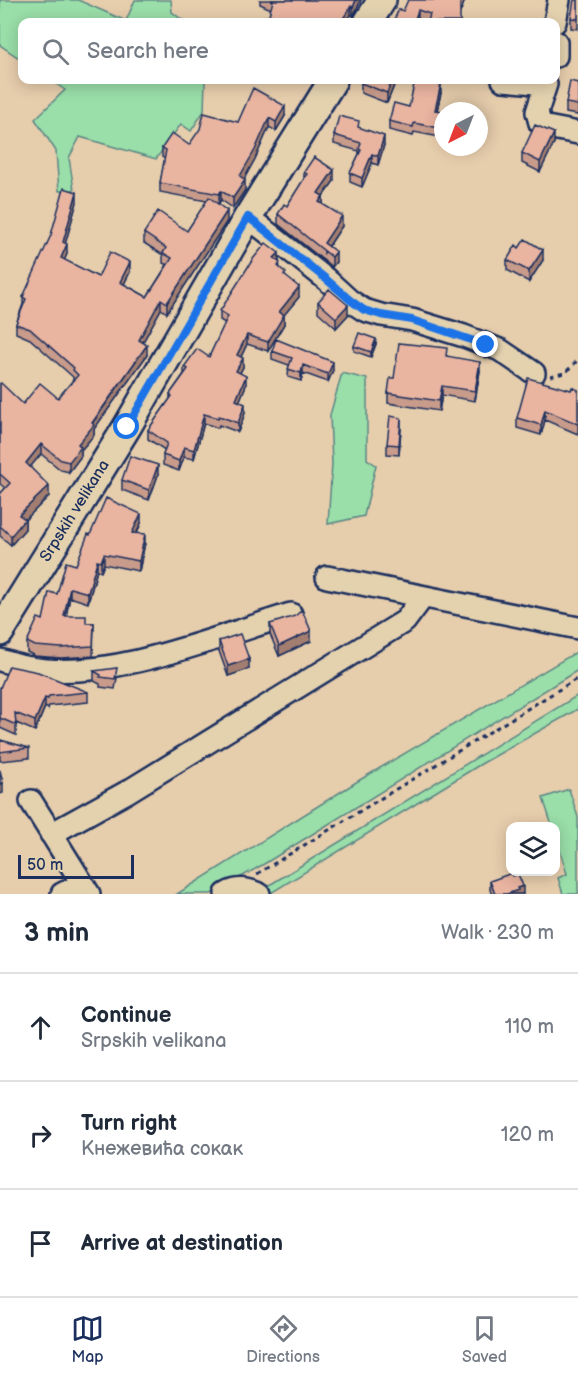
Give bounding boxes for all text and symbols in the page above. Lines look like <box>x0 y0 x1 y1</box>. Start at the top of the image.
search box <box>18 18 560 84</box>
icon: search <box>39 35 72 68</box>
text: Search here <box>87 38 209 65</box>
north arrow <box>434 102 488 156</box>
route end <box>472 331 498 357</box>
route start <box>113 413 139 439</box>
street label: Srpskih velikana <box>36 457 114 565</box>
map controls <box>506 822 560 876</box>
button: layers <box>506 822 560 876</box>
scale bar <box>18 852 134 880</box>
text: 50 m <box>27 856 63 875</box>
text: 3 min <box>24 918 89 949</box>
text: Walk · 230 m <box>441 921 554 945</box>
text: Continue <box>81 1002 171 1029</box>
icon: ahead <box>24 1011 57 1044</box>
text: 110 m <box>505 1015 554 1039</box>
text: Srpskih velikana <box>81 1029 227 1053</box>
text: Turn right <box>81 1110 177 1137</box>
icon: right <box>24 1119 57 1152</box>
text: 120 m <box>501 1123 554 1147</box>
text: Кнежевића сокак <box>81 1137 243 1161</box>
icon: arrive <box>24 1227 57 1260</box>
text: Arrive at destination <box>81 1230 283 1257</box>
tab: Map <box>71 1312 104 1367</box>
tab: Directions <box>246 1312 320 1367</box>
tab: Saved <box>462 1312 507 1367</box>

